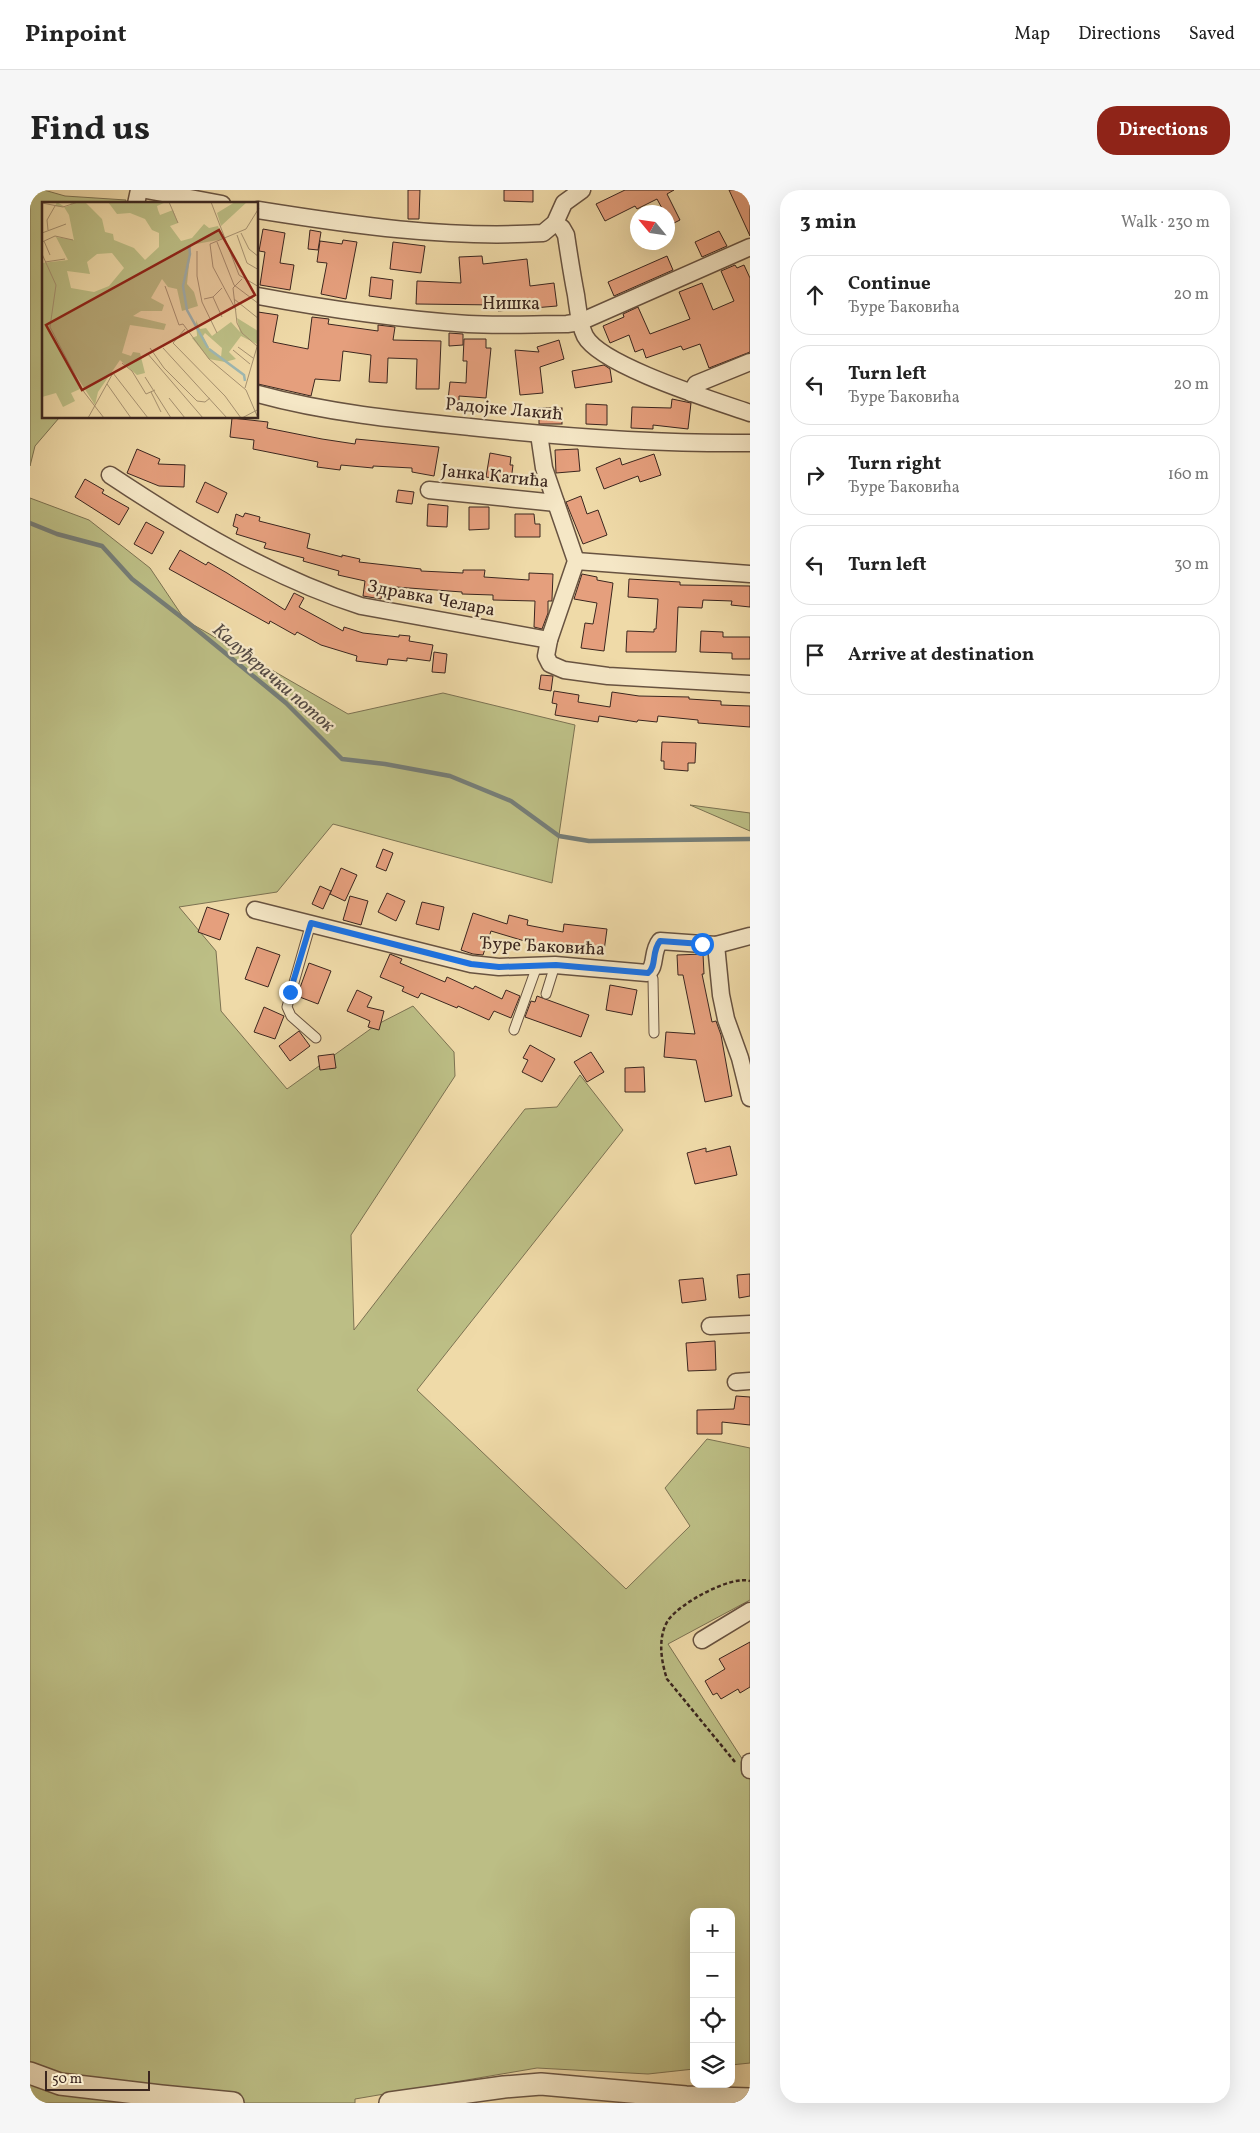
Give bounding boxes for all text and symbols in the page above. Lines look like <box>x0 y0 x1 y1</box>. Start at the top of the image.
text: Pinpoint <box>25 18 127 52</box>
text: Map <box>1014 22 1050 47</box>
text: Directions <box>1078 22 1161 47</box>
text: Saved <box>1189 22 1235 47</box>
text: Find us <box>30 106 150 154</box>
button: Directions <box>1097 106 1230 155</box>
inset map <box>42 202 259 419</box>
north arrow <box>630 205 675 250</box>
text: 3 min <box>800 208 856 237</box>
text: Walk · 230 m <box>1121 212 1210 234</box>
text: Continue <box>848 271 931 297</box>
icon: ahead <box>801 281 829 309</box>
text: 20 m <box>1174 284 1209 306</box>
street label: Нишка <box>482 292 540 317</box>
text: Ђуре Ђаковића <box>848 297 960 319</box>
text: Turn left <box>848 361 927 387</box>
icon: left <box>801 371 829 399</box>
text: 20 m <box>1174 374 1209 396</box>
text: Ђуре Ђаковића <box>848 387 960 409</box>
street label: Радојке Лакић <box>444 392 564 428</box>
text: Turn right <box>848 451 941 477</box>
street label: Јанка Катића <box>440 459 550 495</box>
icon: right <box>801 461 829 489</box>
text: 160 m <box>1168 464 1209 486</box>
text: Ђуре Ђаковића <box>848 477 960 499</box>
icon: left <box>801 551 829 579</box>
text: Turn left <box>848 552 927 578</box>
text: 30 m <box>1174 554 1209 576</box>
street label: Здравка Челара <box>365 574 497 624</box>
water label: Калуђерачки поток <box>206 618 341 739</box>
icon: arrive <box>801 641 829 669</box>
text: Arrive at destination <box>848 642 1034 668</box>
street label: Ђуре Ђаковића <box>479 931 606 963</box>
route start <box>691 933 714 956</box>
route end <box>279 981 302 1004</box>
map controls <box>690 1908 735 2088</box>
button: + <box>690 1908 735 1953</box>
button: − <box>690 1953 735 1998</box>
button: locate <box>690 1998 735 2043</box>
button: layers <box>690 2043 735 2088</box>
scale bar <box>45 2068 150 2091</box>
text: 50 m <box>52 2070 82 2089</box>

